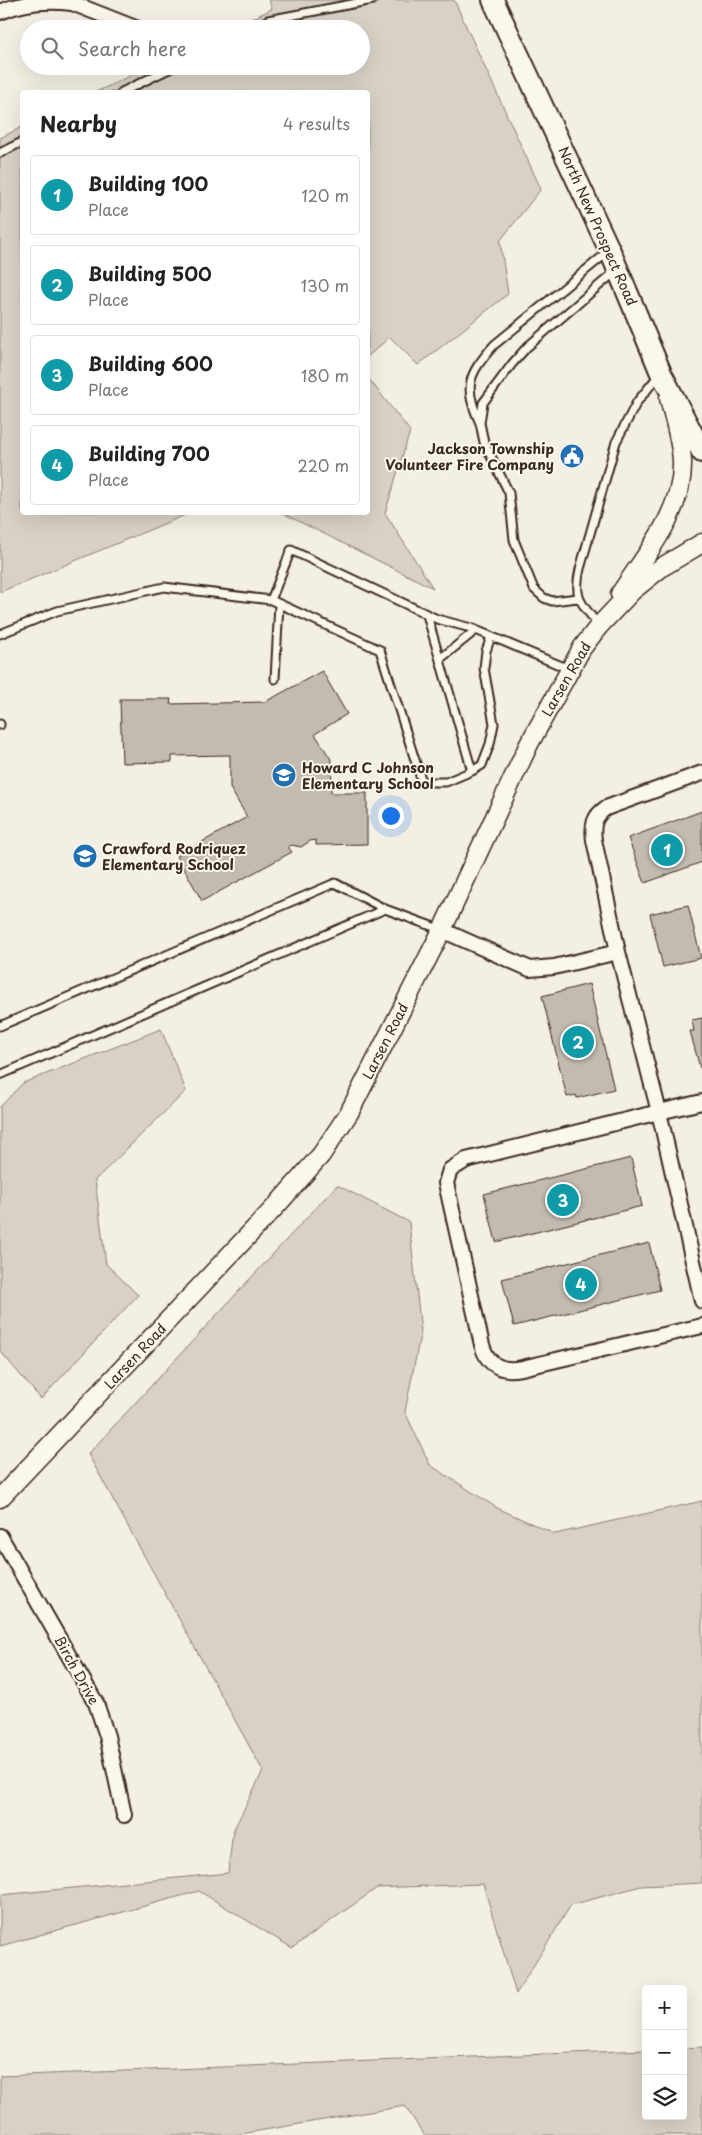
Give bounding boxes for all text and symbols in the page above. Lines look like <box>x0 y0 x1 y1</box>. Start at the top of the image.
search box <box>20 20 370 75</box>
icon: search <box>38 34 66 62</box>
text: Search here <box>78 34 187 62</box>
text: Nearby <box>40 107 117 139</box>
text: 4 results <box>283 111 350 135</box>
street label: North New Prospect Road <box>553 143 643 309</box>
text: Building 100 <box>88 169 208 197</box>
text: 1 <box>53 183 61 207</box>
text: 120 m <box>302 183 349 207</box>
text: Place <box>88 197 129 221</box>
text: Building 500 <box>88 259 212 287</box>
text: 2 <box>51 273 63 297</box>
text: 130 m <box>301 273 349 297</box>
text: Place <box>88 287 129 311</box>
text: Building 600 <box>88 349 213 377</box>
text: 3 <box>52 363 62 387</box>
text: 180 m <box>301 363 349 387</box>
text: Place <box>88 377 129 401</box>
place label: Jackson Township Volunteer Fire Company <box>385 438 554 475</box>
text: Building 700 <box>88 439 210 467</box>
public building icon: Jackson Township Volunteer Fire Company <box>559 443 585 469</box>
text: 4 <box>52 453 62 477</box>
text: 220 m <box>298 453 349 477</box>
text: Place <box>88 467 129 491</box>
street label: Larsen Road <box>536 638 596 720</box>
place label: Howard C Johnson Elementary School <box>302 757 434 794</box>
school or university icon: Howard C Johnson Elementary School <box>271 762 297 788</box>
your location <box>378 803 404 829</box>
pin: 1 <box>651 831 683 869</box>
place label: Crawford Rodriquez Elementary School <box>102 838 246 875</box>
school or university icon: Crawford Rodriquez Elementary School <box>72 843 98 869</box>
street label: Larsen Road <box>357 999 413 1083</box>
pin: 2 <box>562 1023 594 1061</box>
pin: 3 <box>547 1181 579 1219</box>
pin: 4 <box>565 1265 597 1303</box>
street label: Larsen Road <box>99 1318 171 1394</box>
street label: Birch Drive <box>49 1632 105 1708</box>
map controls <box>642 1985 687 2120</box>
button: + <box>642 1985 687 2030</box>
button: − <box>642 2030 687 2075</box>
button: layers <box>642 2075 687 2120</box>

